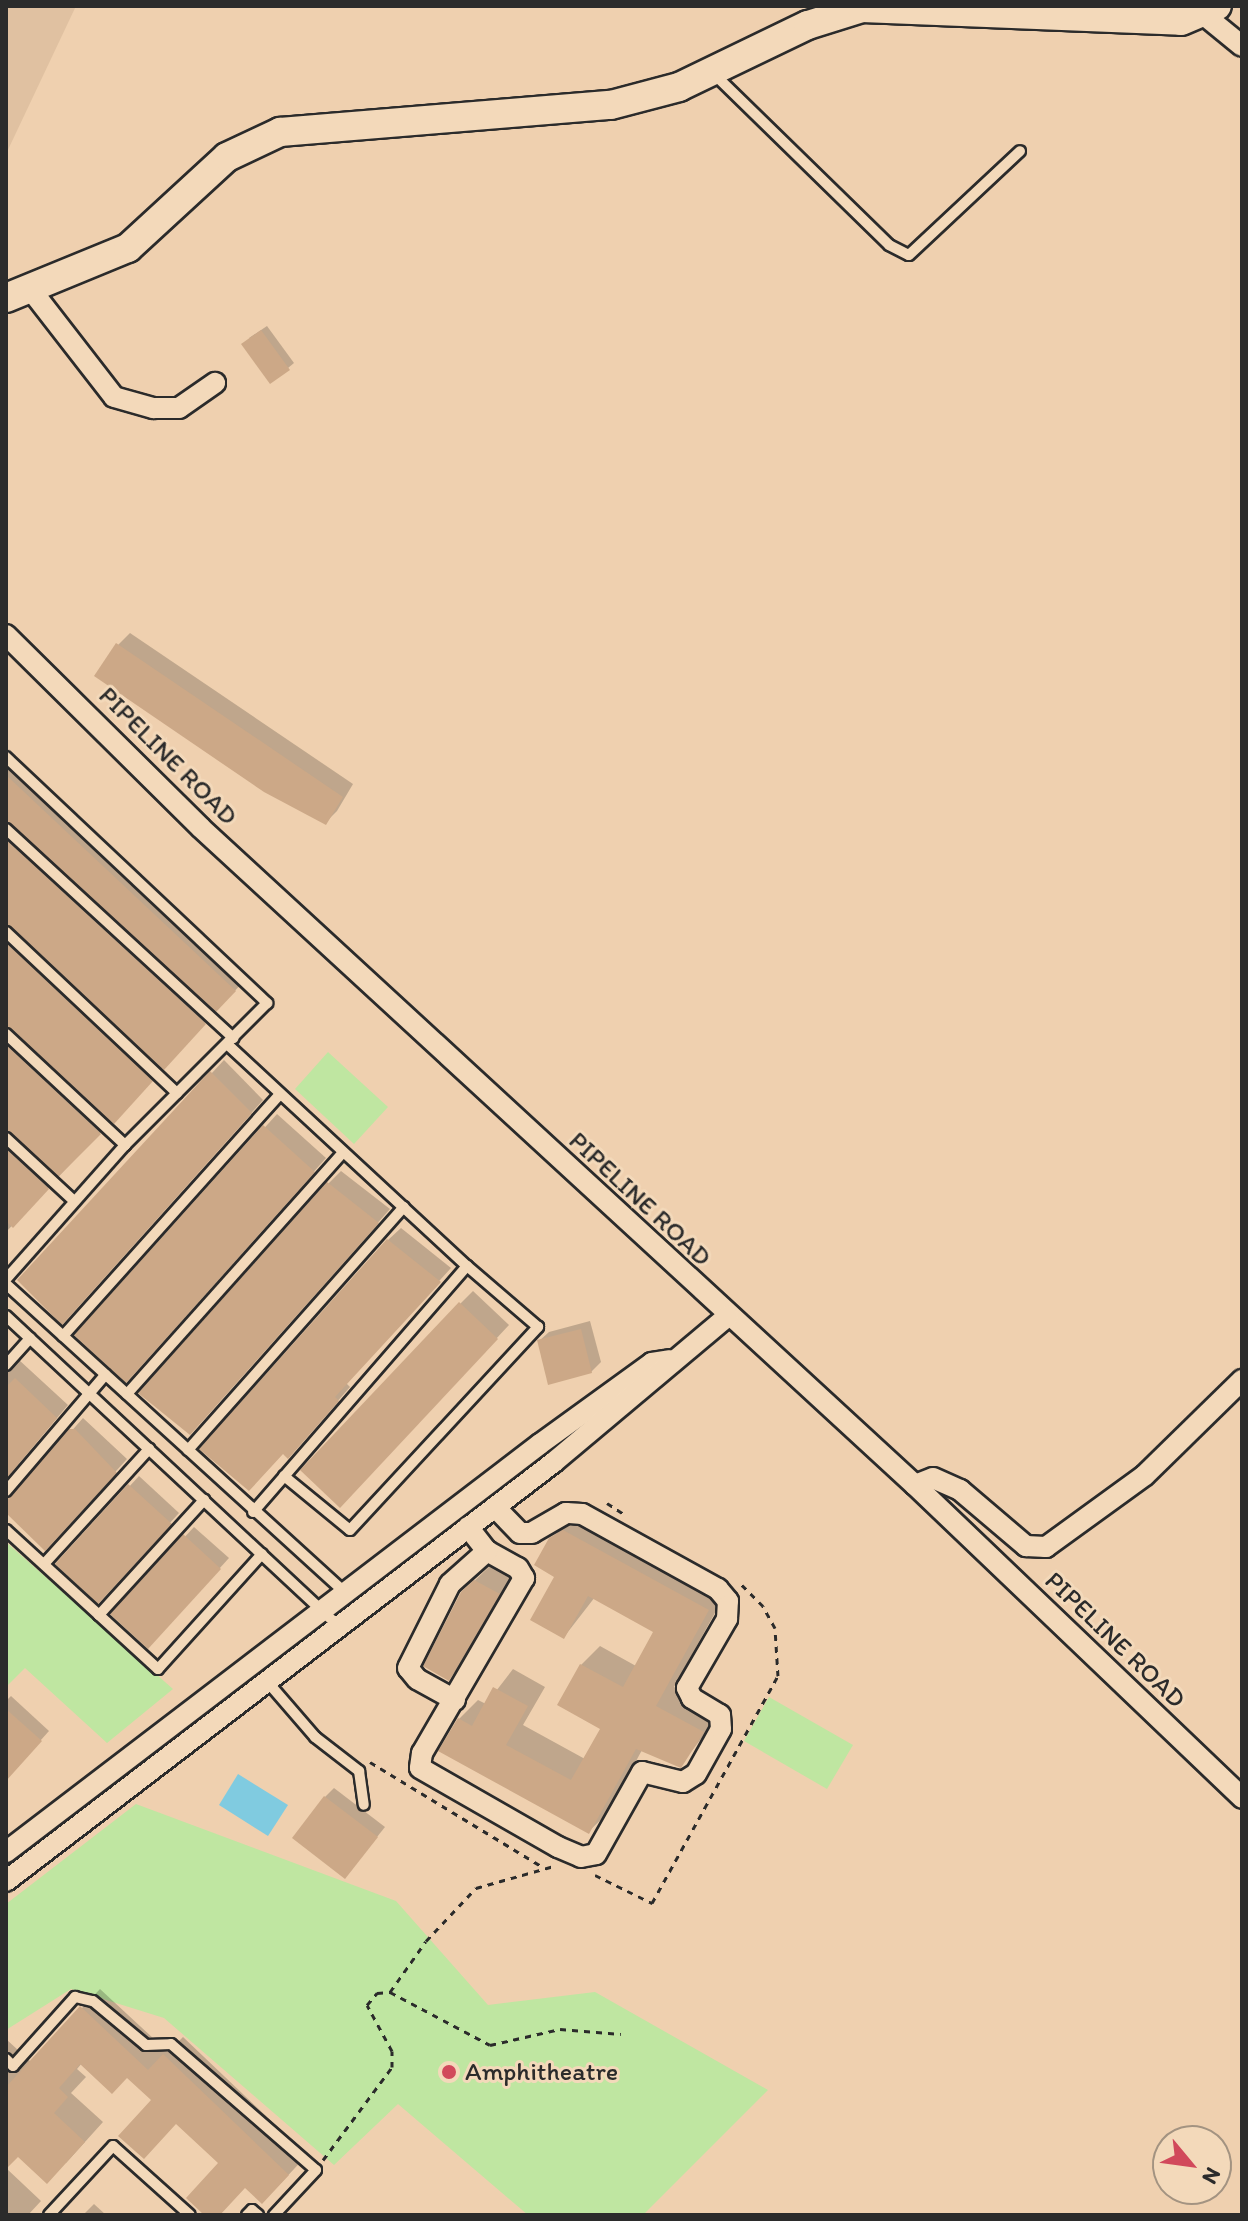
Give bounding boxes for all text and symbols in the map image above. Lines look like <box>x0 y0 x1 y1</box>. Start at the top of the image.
street label: PIPELINE ROAD <box>93 681 243 831</box>
street label: PIPELINE ROAD <box>563 1125 717 1273</box>
street label: PIPELINE ROAD <box>1039 1566 1191 1714</box>
place label: Amphitheatre <box>465 2056 618 2088</box>
marker: Amphitheatre <box>440 2063 458 2081</box>
north arrow <box>1152 2125 1232 2205</box>
text: N <box>1196 2163 1227 2189</box>

